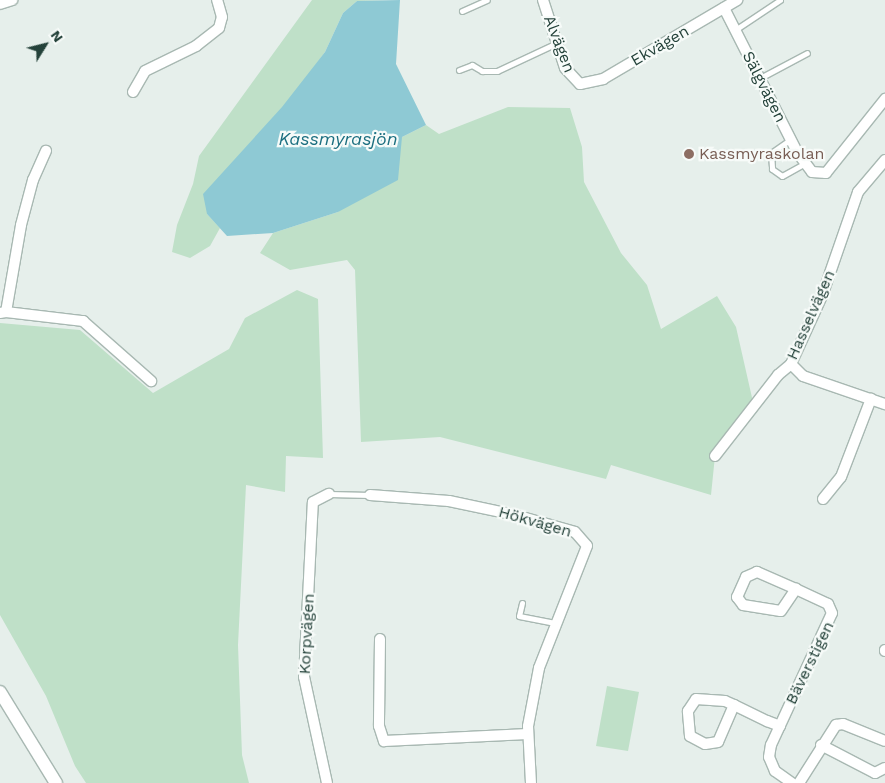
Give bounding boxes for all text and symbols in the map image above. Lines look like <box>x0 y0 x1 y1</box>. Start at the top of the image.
street label: Alvägen <box>539 13 579 75</box>
north arrow <box>20 20 70 70</box>
street label: Ekvägen <box>627 22 693 70</box>
text: N <box>48 27 67 45</box>
street label: Sälgvägen <box>738 48 790 126</box>
water label: Kassmyrasjön <box>278 128 398 150</box>
place label: Kassmyraskolan <box>699 144 825 164</box>
marker: Kassmyraskolan <box>683 148 695 160</box>
street label: Hasselvägen <box>783 267 839 363</box>
street label: Hökvägen <box>496 502 574 542</box>
street label: Korpvägen <box>295 593 319 675</box>
street label: Bäverstigen <box>782 618 838 708</box>

